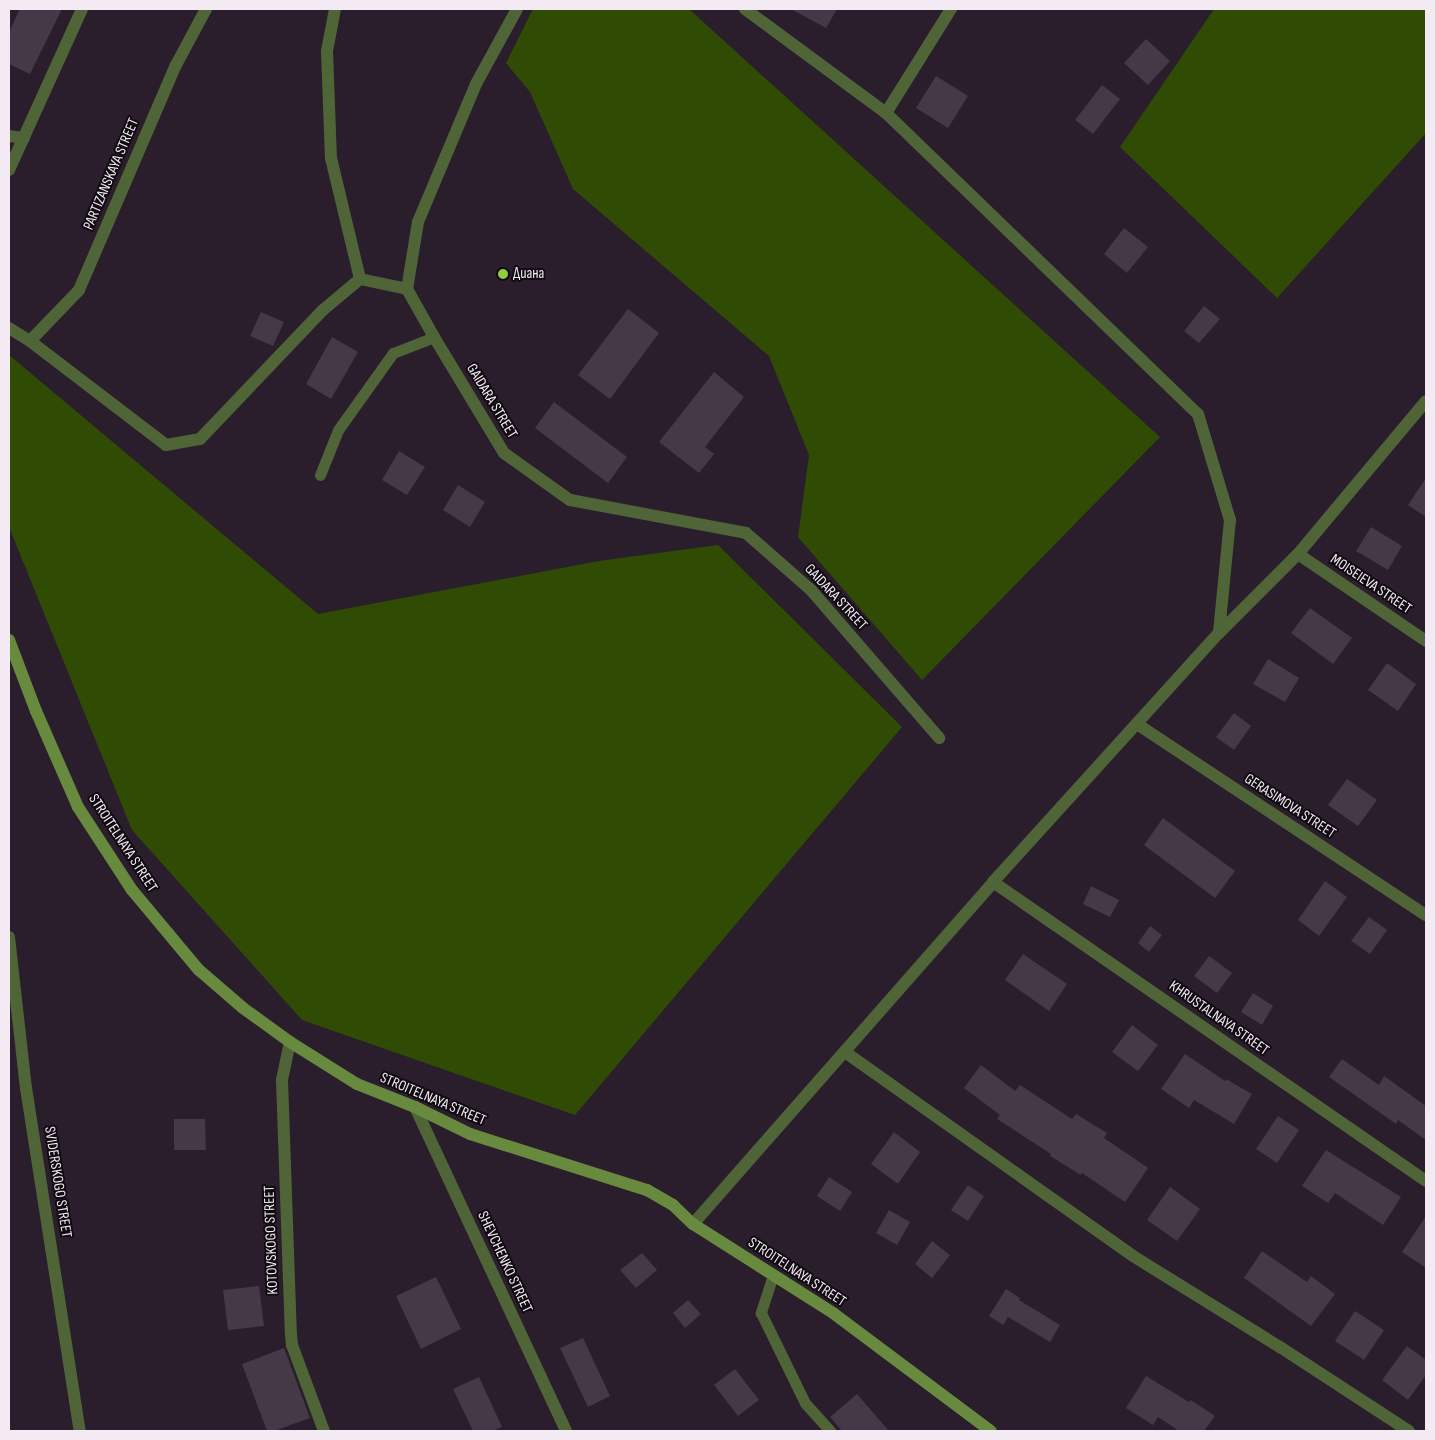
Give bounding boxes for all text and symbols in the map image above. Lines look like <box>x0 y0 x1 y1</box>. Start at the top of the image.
street label: PARTIZANSKAYA STREET <box>79 115 143 233</box>
place label: Диана <box>513 265 544 283</box>
marker: Диана <box>497 268 509 280</box>
street label: GAIDARA STREET <box>463 360 521 442</box>
street label: MOISEIEVA STREET <box>1327 550 1415 618</box>
street label: GAIDARA STREET <box>801 560 871 634</box>
street label: GERASIMOVA STREET <box>1241 770 1339 842</box>
street label: STROITELNAYA STREET <box>85 791 161 895</box>
street label: KHRUSTALNAYA STREET <box>1166 977 1272 1059</box>
street label: STROITELNAYA STREET <box>377 1069 489 1129</box>
street label: SVIDERSKOGO STREET <box>40 1125 76 1239</box>
street label: KOTOVSKOGO STREET <box>260 1185 282 1295</box>
street label: SHEVCHENKO STREET <box>474 1208 536 1316</box>
street label: STROITELNAYA STREET <box>745 1234 849 1310</box>

